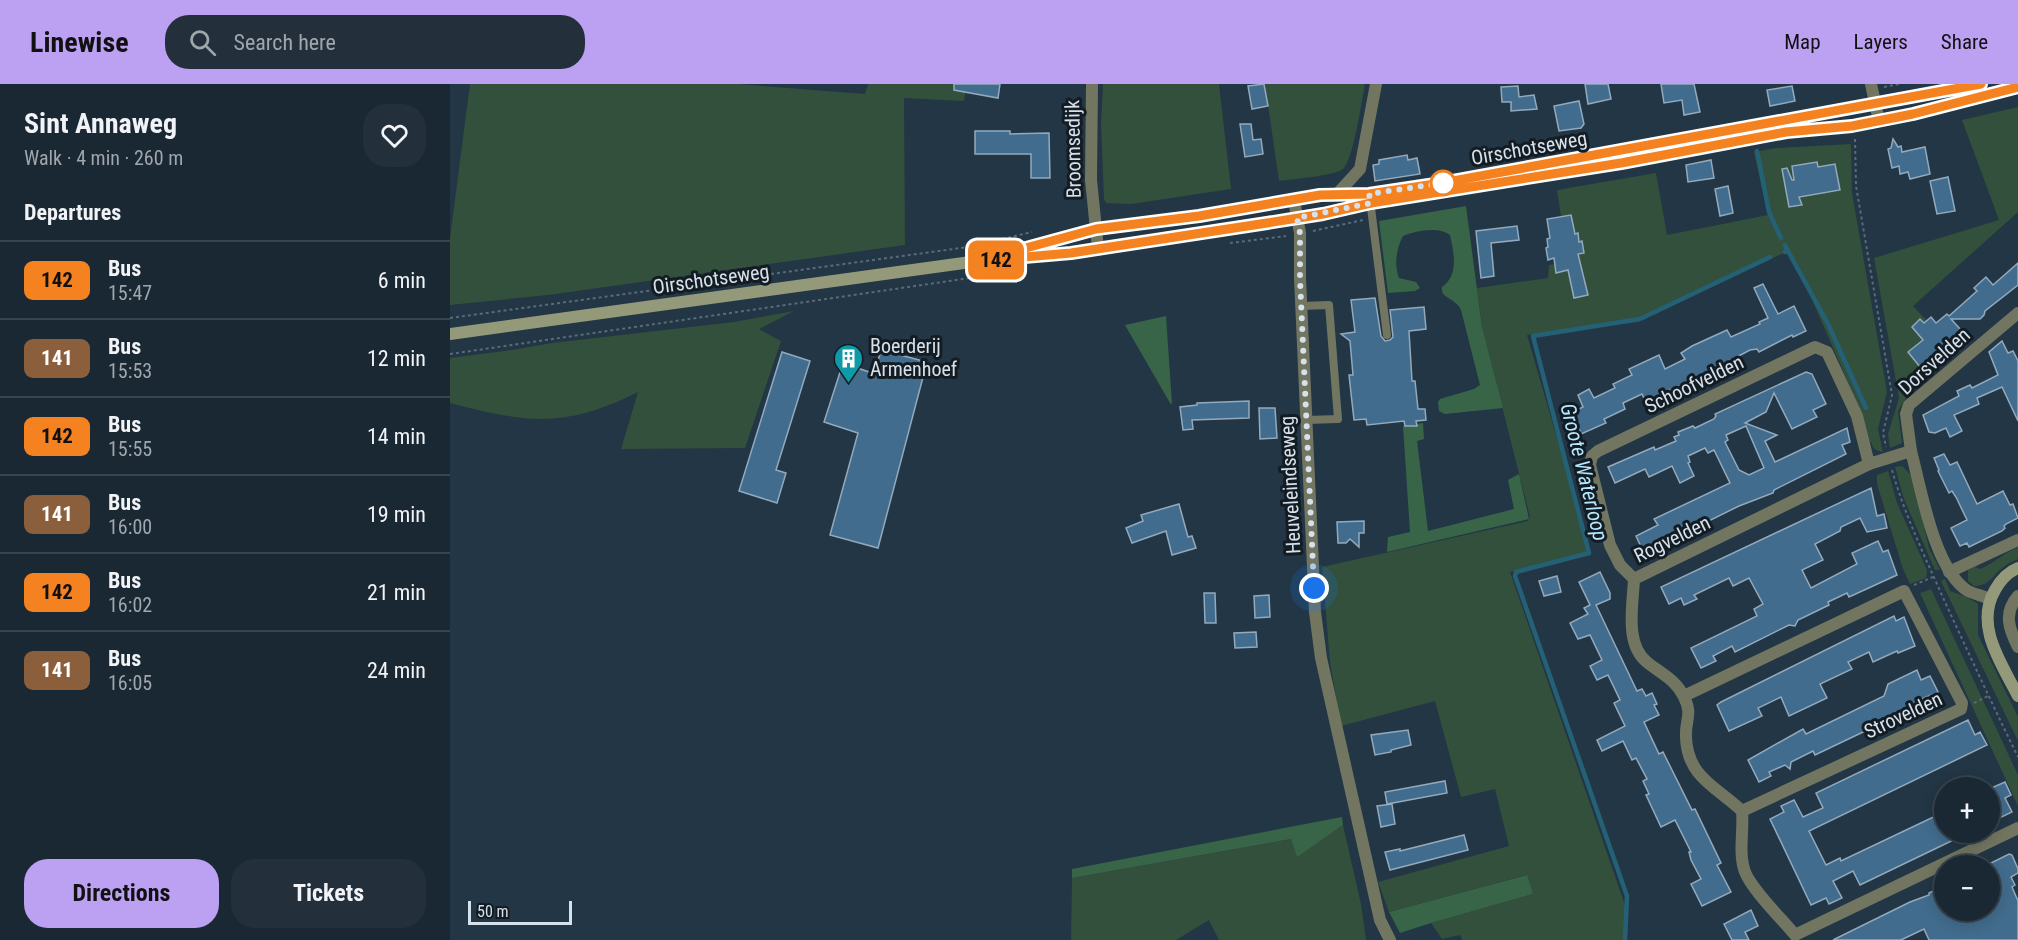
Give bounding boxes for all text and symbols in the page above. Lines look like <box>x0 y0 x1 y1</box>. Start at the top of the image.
search box <box>165 15 585 69</box>
text: Linewise <box>30 26 129 59</box>
icon: search <box>186 26 219 59</box>
text: Search here <box>234 30 336 55</box>
text: Map <box>1784 30 1821 54</box>
text: Layers <box>1854 30 1908 54</box>
text: Share <box>1941 30 1988 54</box>
street label: Broomsedijk <box>1060 100 1086 198</box>
button: heart <box>363 104 426 167</box>
text: Sint Annaweg <box>24 107 177 140</box>
street label: Oirschotseweg <box>1469 126 1589 170</box>
text: Walk · 4 min · 260 m <box>24 146 183 170</box>
unlabelled marker <box>1430 170 1456 196</box>
text: Departures <box>24 200 121 225</box>
line badge: 142 <box>962 240 1030 279</box>
text: 142 <box>980 248 1012 272</box>
text: Bus <box>108 256 141 281</box>
street label: Oirschotseweg <box>651 259 771 299</box>
text: 142 <box>41 268 73 292</box>
text: 6 min <box>378 268 426 293</box>
text: 15:47 <box>108 281 152 305</box>
street label: Dorsvelden <box>1893 323 1975 399</box>
text: Bus <box>108 334 141 359</box>
place label: Boerderij Armenhoef <box>870 334 958 381</box>
building icon: Boerderij Armenhoef <box>833 342 865 384</box>
text: 141 <box>41 346 73 370</box>
text: 12 min <box>367 346 426 371</box>
street label: Schoofvelden <box>1641 350 1747 418</box>
text: 15:53 <box>108 359 152 383</box>
water label: Groote Waterloop <box>1555 401 1613 543</box>
text: Bus <box>108 412 141 437</box>
street label: Heuveleindseweg <box>1274 415 1306 555</box>
text: 142 <box>41 424 73 448</box>
text: 14 min <box>367 424 426 449</box>
text: 15:55 <box>108 437 152 461</box>
text: Bus <box>108 490 141 515</box>
text: 141 <box>41 502 73 526</box>
text: 19 min <box>367 502 426 527</box>
street label: Rogvelden <box>1630 510 1714 568</box>
text: 16:00 <box>108 515 152 539</box>
text: Bus <box>108 568 141 593</box>
your location <box>1299 573 1329 603</box>
text: 142 <box>41 580 73 604</box>
text: 21 min <box>367 580 426 605</box>
text: 16:02 <box>108 593 152 617</box>
text: Bus <box>108 646 141 671</box>
text: 141 <box>41 658 73 682</box>
text: 24 min <box>367 658 426 683</box>
text: 16:05 <box>108 671 152 695</box>
street label: Strovelden <box>1860 686 1946 744</box>
map controls <box>1934 777 2000 921</box>
button: + <box>1934 777 2000 843</box>
button: − <box>1934 855 2000 921</box>
button: Directions <box>24 859 219 928</box>
button: Tickets <box>231 859 426 928</box>
scale bar <box>468 898 572 926</box>
text: 50 m <box>477 902 509 921</box>

